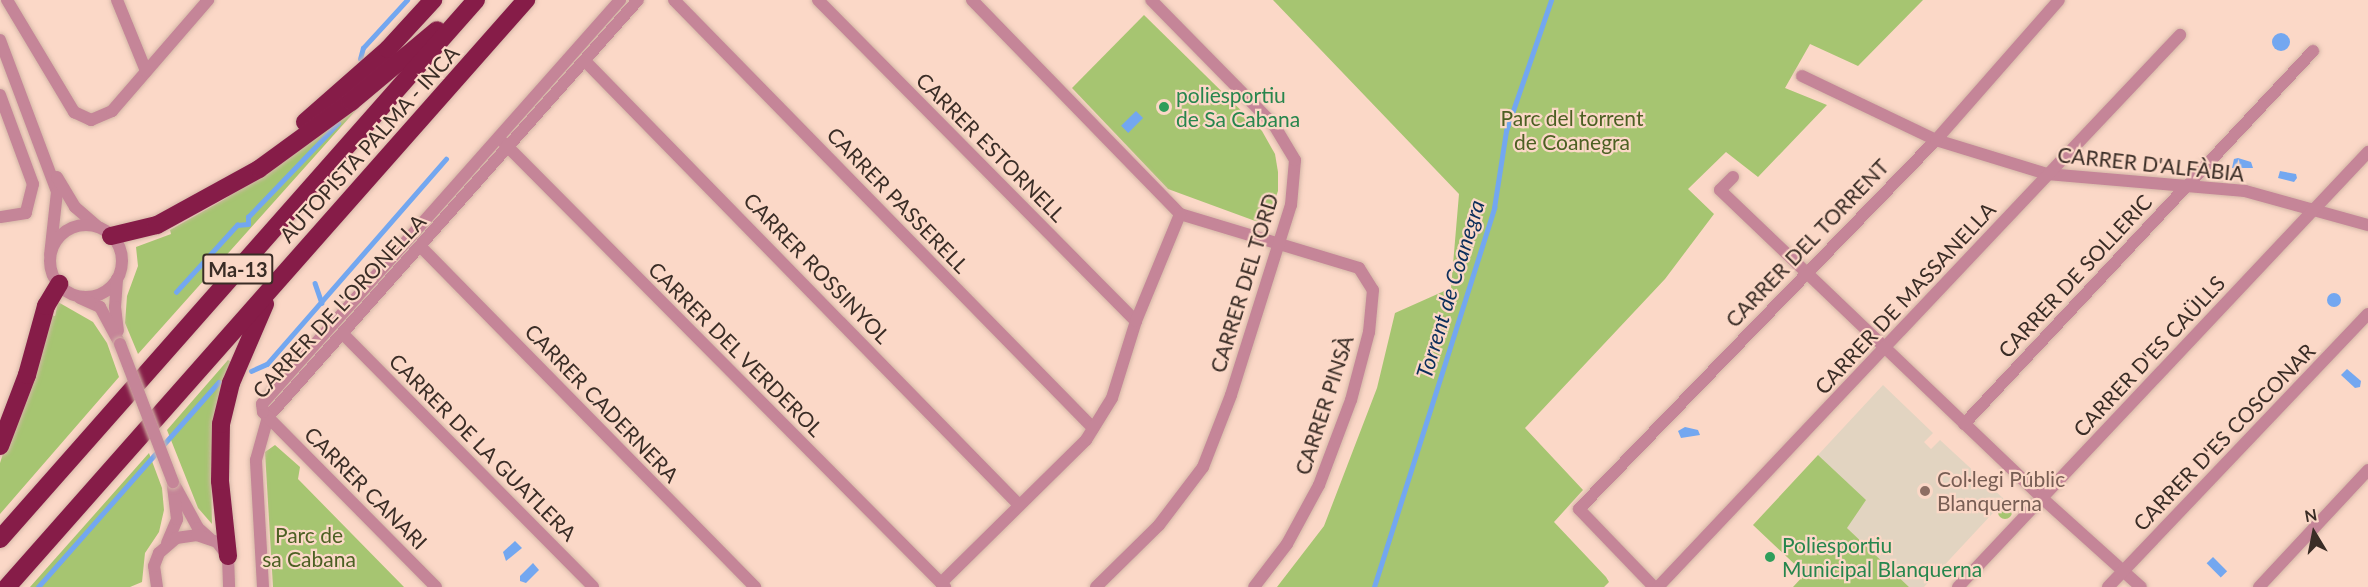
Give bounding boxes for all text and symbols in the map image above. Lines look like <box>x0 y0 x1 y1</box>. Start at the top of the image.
street label: AUTOPISTA PALMA - INCA <box>274 40 464 248</box>
street label: CARRER ESTORNELL <box>911 67 1071 227</box>
place label: poliesportiu de Sa Cabana <box>1176 82 1300 132</box>
marker: poliesportiu de Sa Cabana <box>1157 100 1171 114</box>
park label: Parc del torrent de Coanegra <box>1501 105 1643 155</box>
street label: CARRER PASSERELL <box>822 122 974 278</box>
street label: CARRER D'ALFÀBIA <box>2056 142 2246 186</box>
street label: CARRER DEL TORRENT <box>1720 153 1894 333</box>
street label: CARRER ROSSINYOL <box>739 187 895 349</box>
street label: CARRER DE SOLLERIC <box>1993 189 2157 363</box>
street label: CARRER DEL TORD <box>1205 190 1283 376</box>
water label: Torrent de Coanegra <box>1410 197 1490 381</box>
street label: CARRER DE MASSANELLA <box>1809 197 2001 399</box>
street label: CARRER DE L'ORONELLA <box>247 209 431 403</box>
road number: Ma-13 <box>202 252 274 286</box>
street label: CARRER DEL VERDEROL <box>643 256 829 442</box>
street label: CARRER D'ES CAÜLLS <box>2068 270 2230 442</box>
street label: CARRER CADERNERA <box>520 319 684 487</box>
street label: CARRER PINSÀ <box>1290 332 1358 478</box>
street label: CARRER D'ES COSCONAR <box>2128 338 2320 536</box>
street label: CARRER DE LA GUATLERA <box>384 348 582 546</box>
street label: CARRER CANARI <box>300 422 432 554</box>
place label: Col·legi Públic Blanquerna <box>1937 466 2065 516</box>
marker: Col·legi Públic Blanquerna <box>1918 484 1932 498</box>
north arrow <box>2284 503 2344 563</box>
park label: Parc de sa Cabana <box>262 522 356 572</box>
place label: Poliesportiu Municipal Blanquerna <box>1782 532 1982 582</box>
marker: Poliesportiu Municipal Blanquerna <box>1763 550 1777 564</box>

